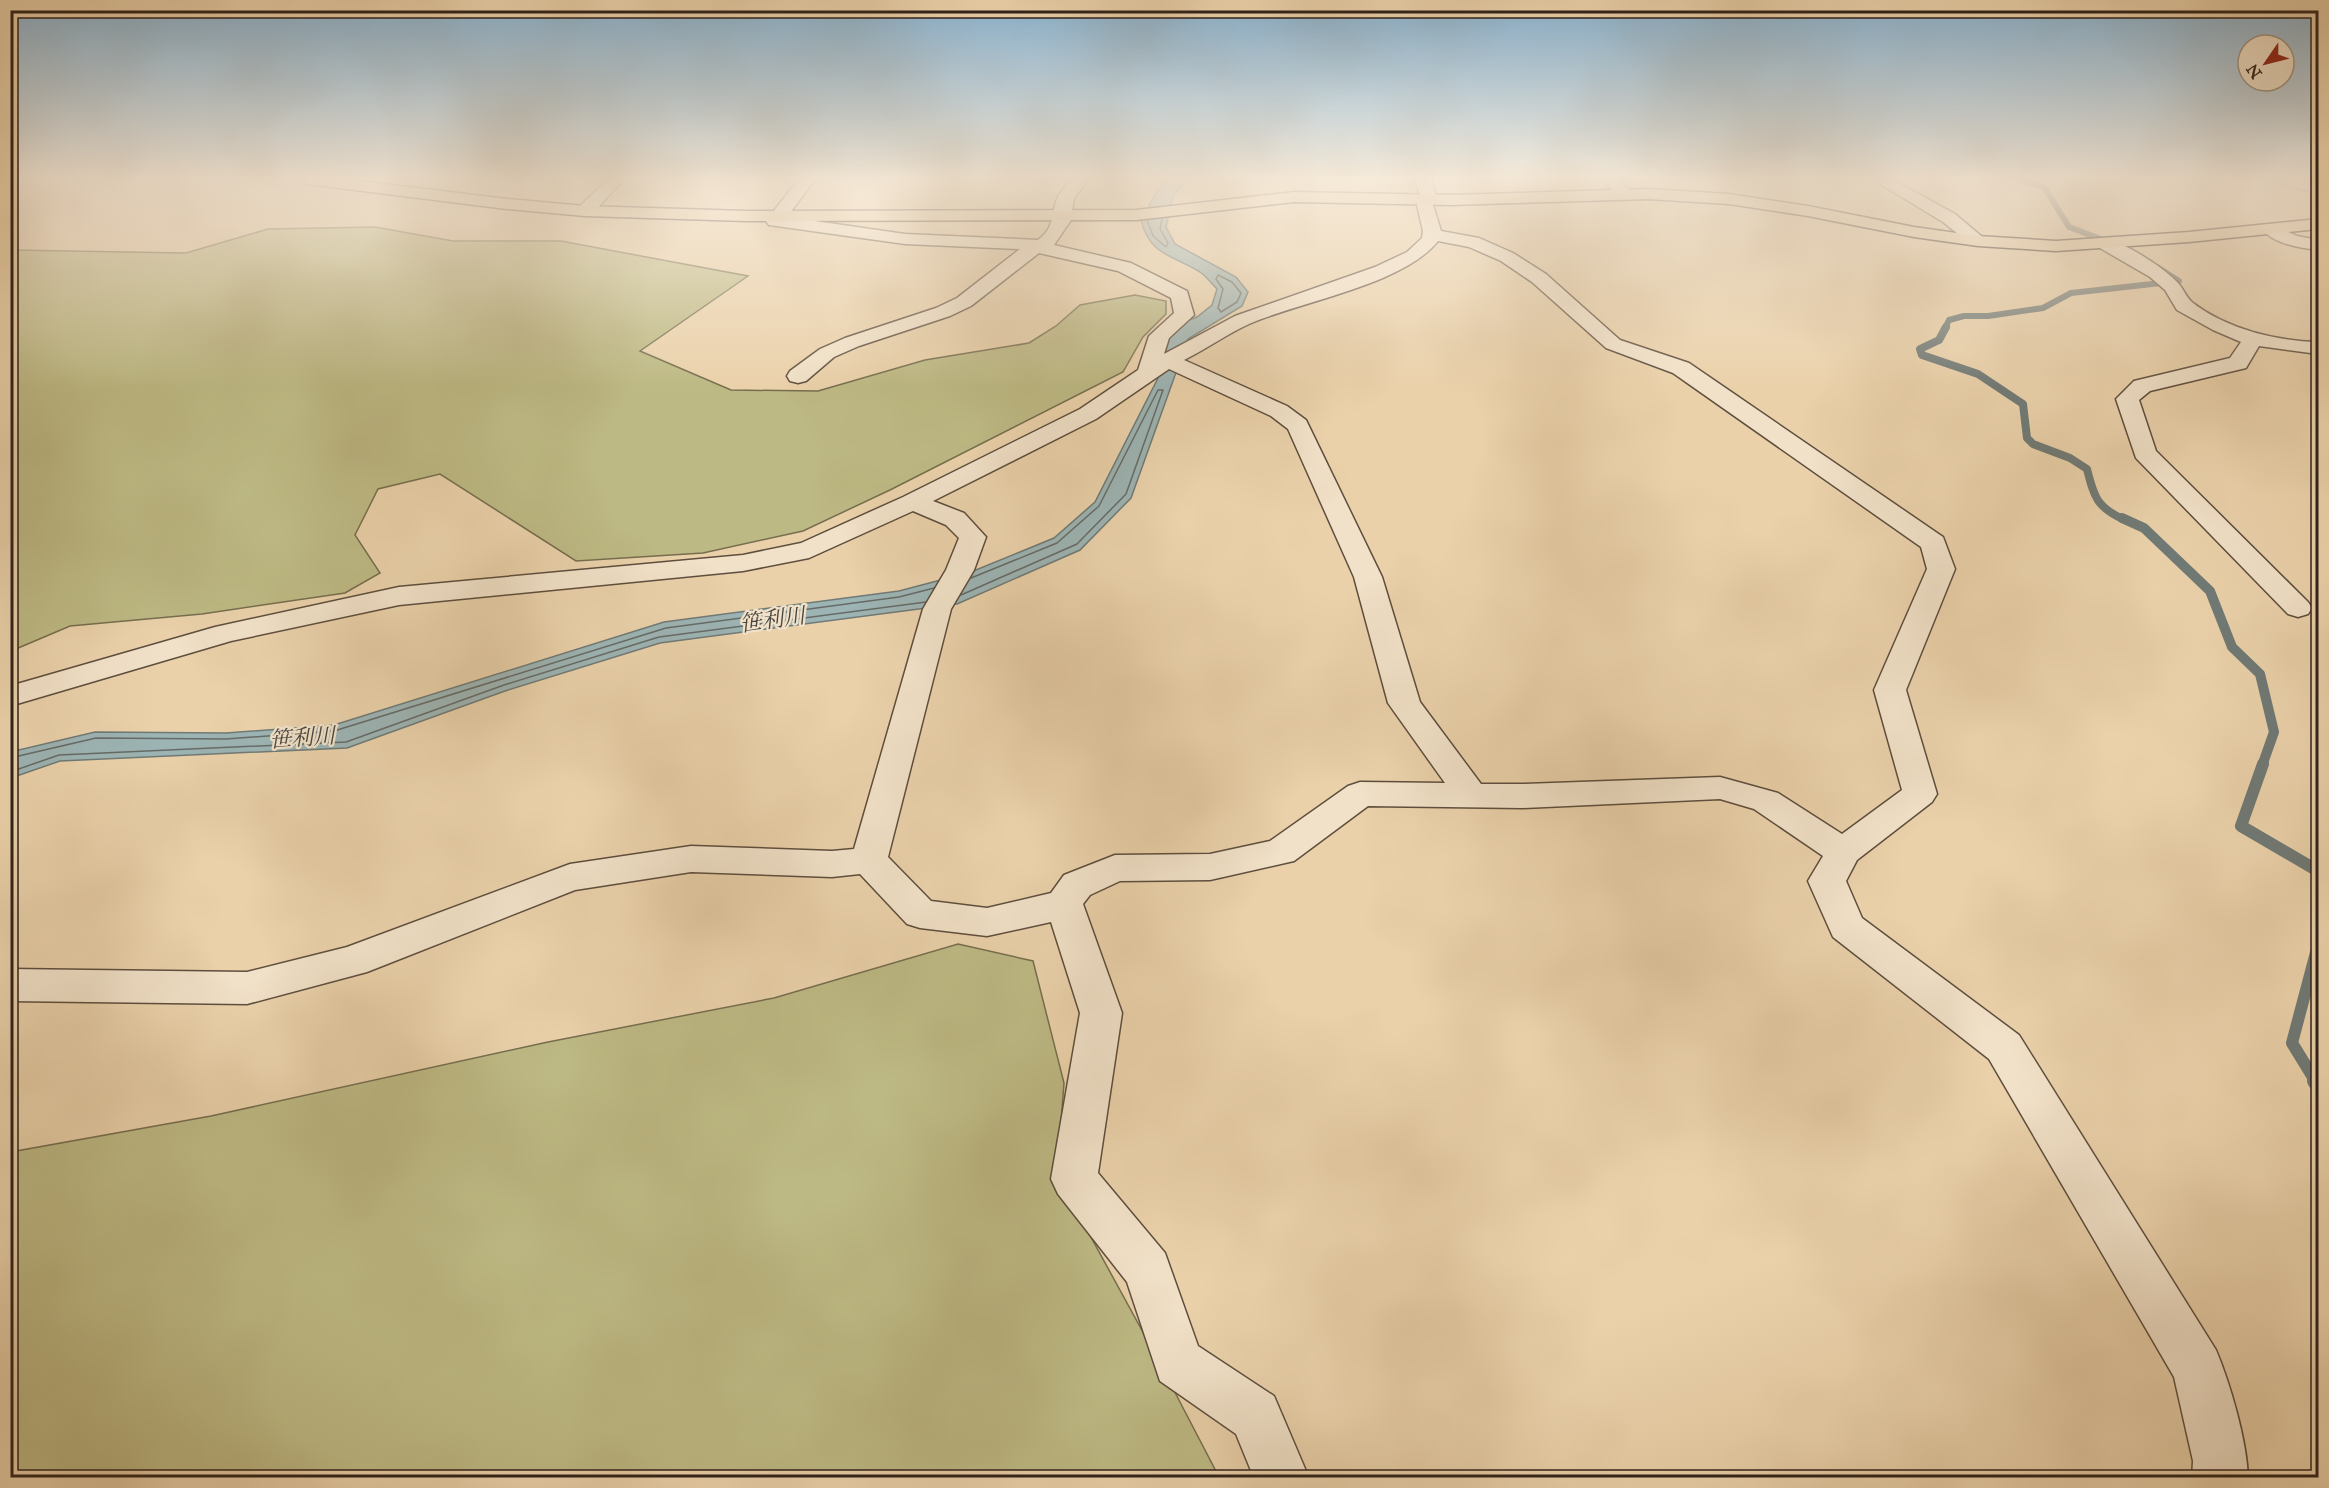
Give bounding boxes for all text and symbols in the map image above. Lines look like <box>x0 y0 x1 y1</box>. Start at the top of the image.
north arrow <box>2236 33 2296 93</box>
text: N <box>2242 60 2266 82</box>
water label: 笹利川 <box>738 601 809 637</box>
water label: 笹利川 <box>268 722 338 753</box>

